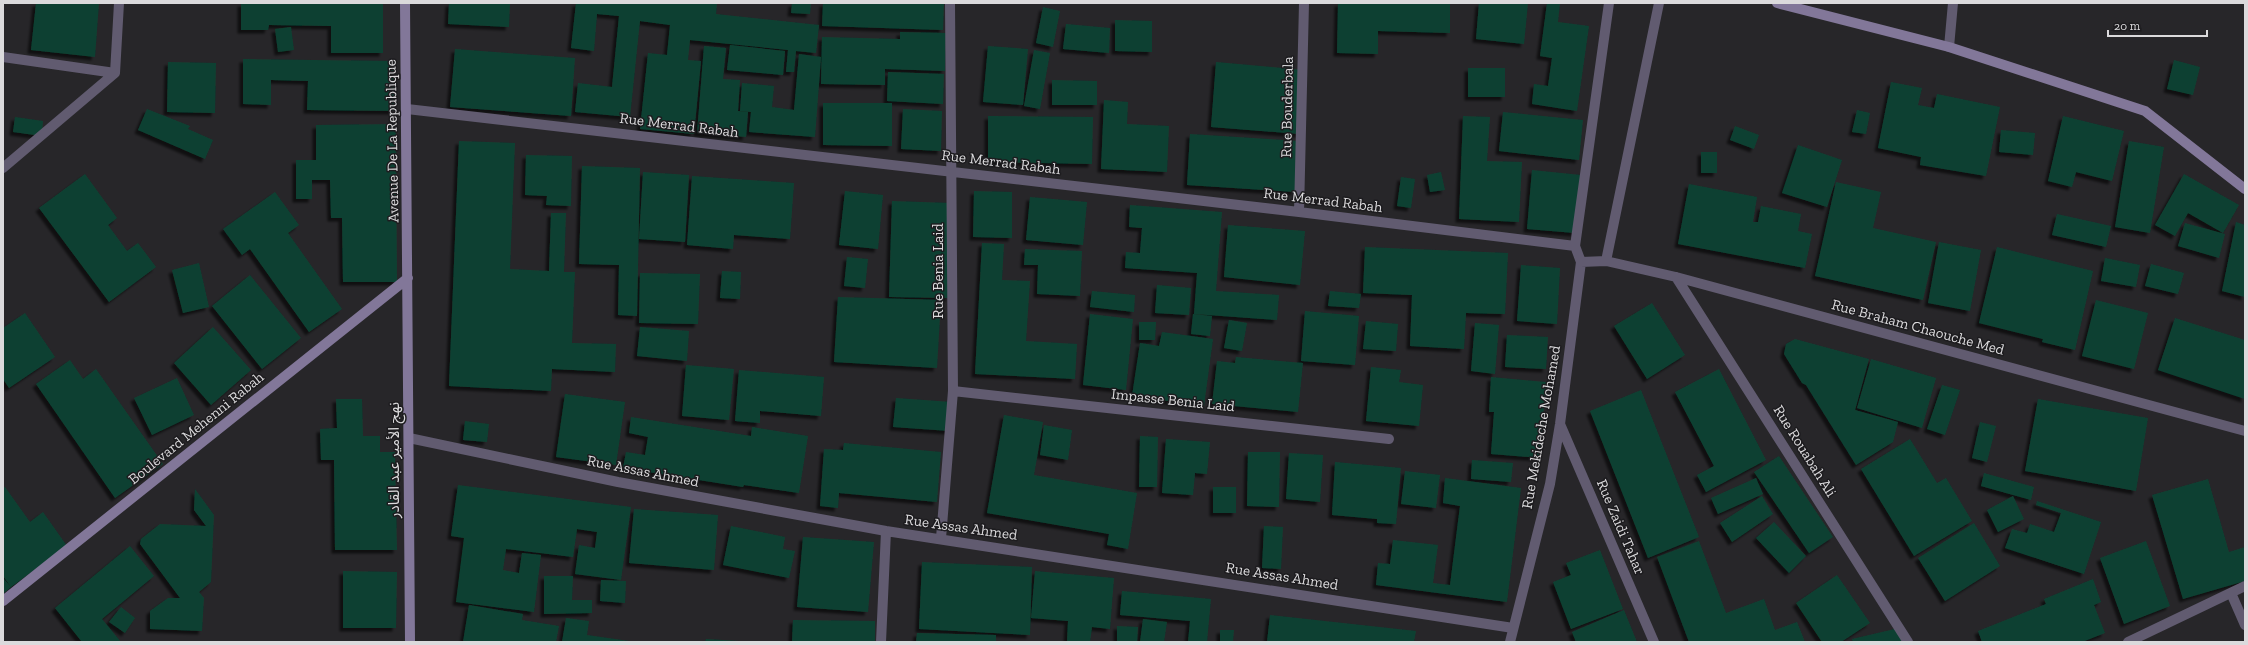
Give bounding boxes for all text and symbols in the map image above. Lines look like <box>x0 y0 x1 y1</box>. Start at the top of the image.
scale bar <box>2108 12 2207 38</box>
text: 20 m <box>2114 19 2141 33</box>
street label: Rue Bouderbala <box>1277 56 1297 158</box>
street label: Avenue De La Republique <box>382 59 402 223</box>
street label: Rue Merrad Rabah <box>618 109 740 141</box>
street label: Rue Merrad Rabah <box>940 146 1062 178</box>
street label: Rue Merrad Rabah <box>1262 184 1384 216</box>
street label: Rue Benia Laid <box>929 222 947 319</box>
street label: Rue Braham Chaouche Med <box>1830 295 2007 359</box>
street label: Rue Mekideche Mohamed <box>1518 343 1564 510</box>
street label: Boulevard Mehenni Rabah <box>125 367 268 488</box>
street label: Impasse Benia Laid <box>1110 385 1236 416</box>
street label: نهج الأمير عبد القادر <box>385 402 406 519</box>
street label: Rue Rouabah Ali <box>1770 402 1840 500</box>
street label: Rue Assas Ahmed <box>585 451 701 491</box>
street label: Rue Zaidi Tahar <box>1593 477 1649 577</box>
street label: Rue Assas Ahmed <box>903 510 1019 544</box>
street label: Rue Assas Ahmed <box>1224 558 1340 594</box>

